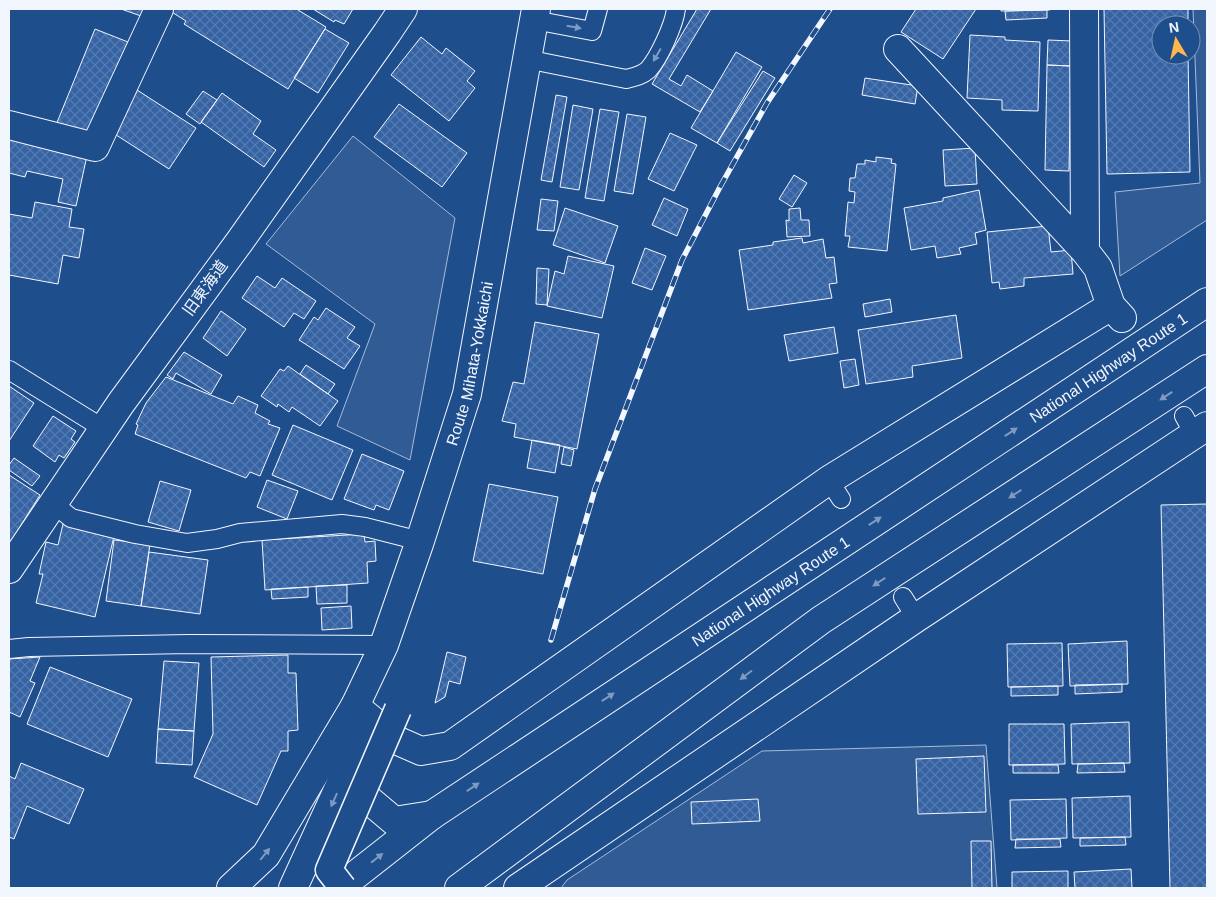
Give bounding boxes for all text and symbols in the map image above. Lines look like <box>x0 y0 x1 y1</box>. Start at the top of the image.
north arrow <box>1151 15 1201 65</box>
text: N <box>1168 18 1180 36</box>
one-way arrow <box>567 24 583 32</box>
one-way arrow <box>652 49 661 62</box>
street label: 旧東海道 <box>179 257 231 319</box>
street label: Route Mihata-Yokkaichi <box>443 280 496 447</box>
street label: National Highway Route 1 <box>1026 309 1190 426</box>
one-way arrow <box>1160 391 1173 401</box>
one-way arrow <box>1004 427 1018 437</box>
one-way arrow <box>1009 489 1022 498</box>
one-way arrow <box>869 516 882 526</box>
street label: National Highway Route 1 <box>688 533 852 649</box>
one-way arrow <box>872 577 885 587</box>
one-way arrow <box>739 670 753 680</box>
one-way arrow <box>601 692 615 702</box>
one-way arrow <box>466 782 480 792</box>
one-way arrow <box>329 793 337 807</box>
one-way arrow <box>259 847 270 860</box>
one-way arrow <box>370 853 384 863</box>

